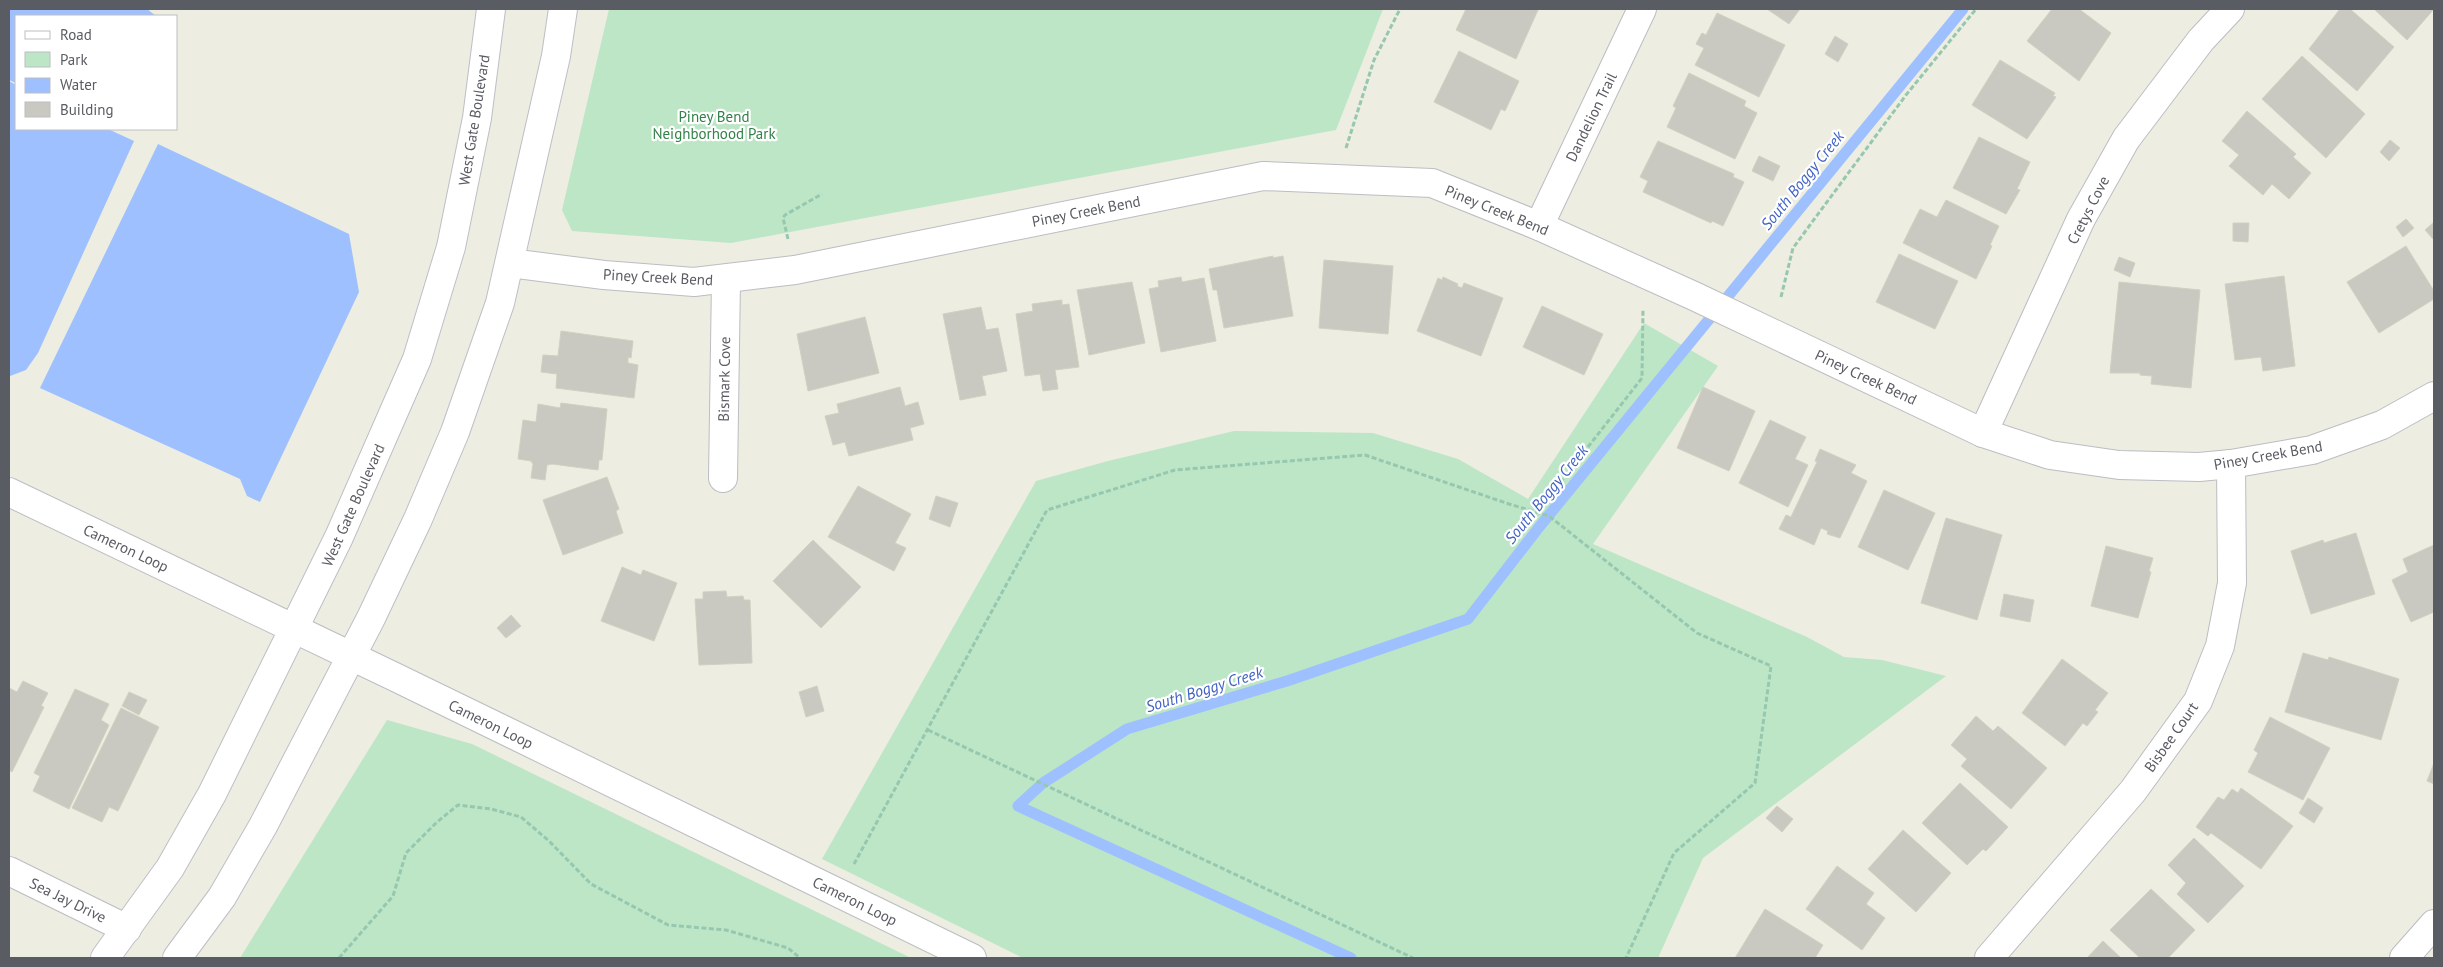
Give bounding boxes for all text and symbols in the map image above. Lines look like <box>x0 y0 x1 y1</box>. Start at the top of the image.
legend <box>15 15 178 130</box>
text: Road <box>60 25 92 44</box>
text: Park <box>60 50 88 69</box>
street label: West Gate Boulevard <box>454 53 494 187</box>
street label: Dandelion Trail <box>1561 69 1621 165</box>
text: Water <box>60 75 97 94</box>
text: Building <box>60 100 114 119</box>
park label: Piney Bend Neighborhood Park <box>652 107 776 143</box>
water label: South Boggy Creek <box>1756 126 1848 233</box>
street label: Cretys Cove <box>2063 173 2113 247</box>
street label: Piney Creek Bend <box>1442 181 1552 239</box>
street label: Piney Creek Bend <box>1030 191 1142 231</box>
street label: Piney Creek Bend <box>602 265 714 289</box>
street label: Bismark Cove <box>714 336 734 422</box>
street label: Piney Creek Bend <box>1812 345 1920 409</box>
street label: Piney Creek Bend <box>2212 436 2324 474</box>
water label: South Boggy Creek <box>1500 440 1592 547</box>
street label: West Gate Boulevard <box>317 441 389 569</box>
street label: Cameron Loop <box>80 520 172 576</box>
water label: South Boggy Creek <box>1143 661 1266 716</box>
street label: Cameron Loop <box>446 695 536 753</box>
street label: Bisbee Court <box>2140 698 2202 776</box>
street label: Cameron Loop <box>810 872 900 930</box>
street label: Sea Jay Drive <box>27 873 109 927</box>

